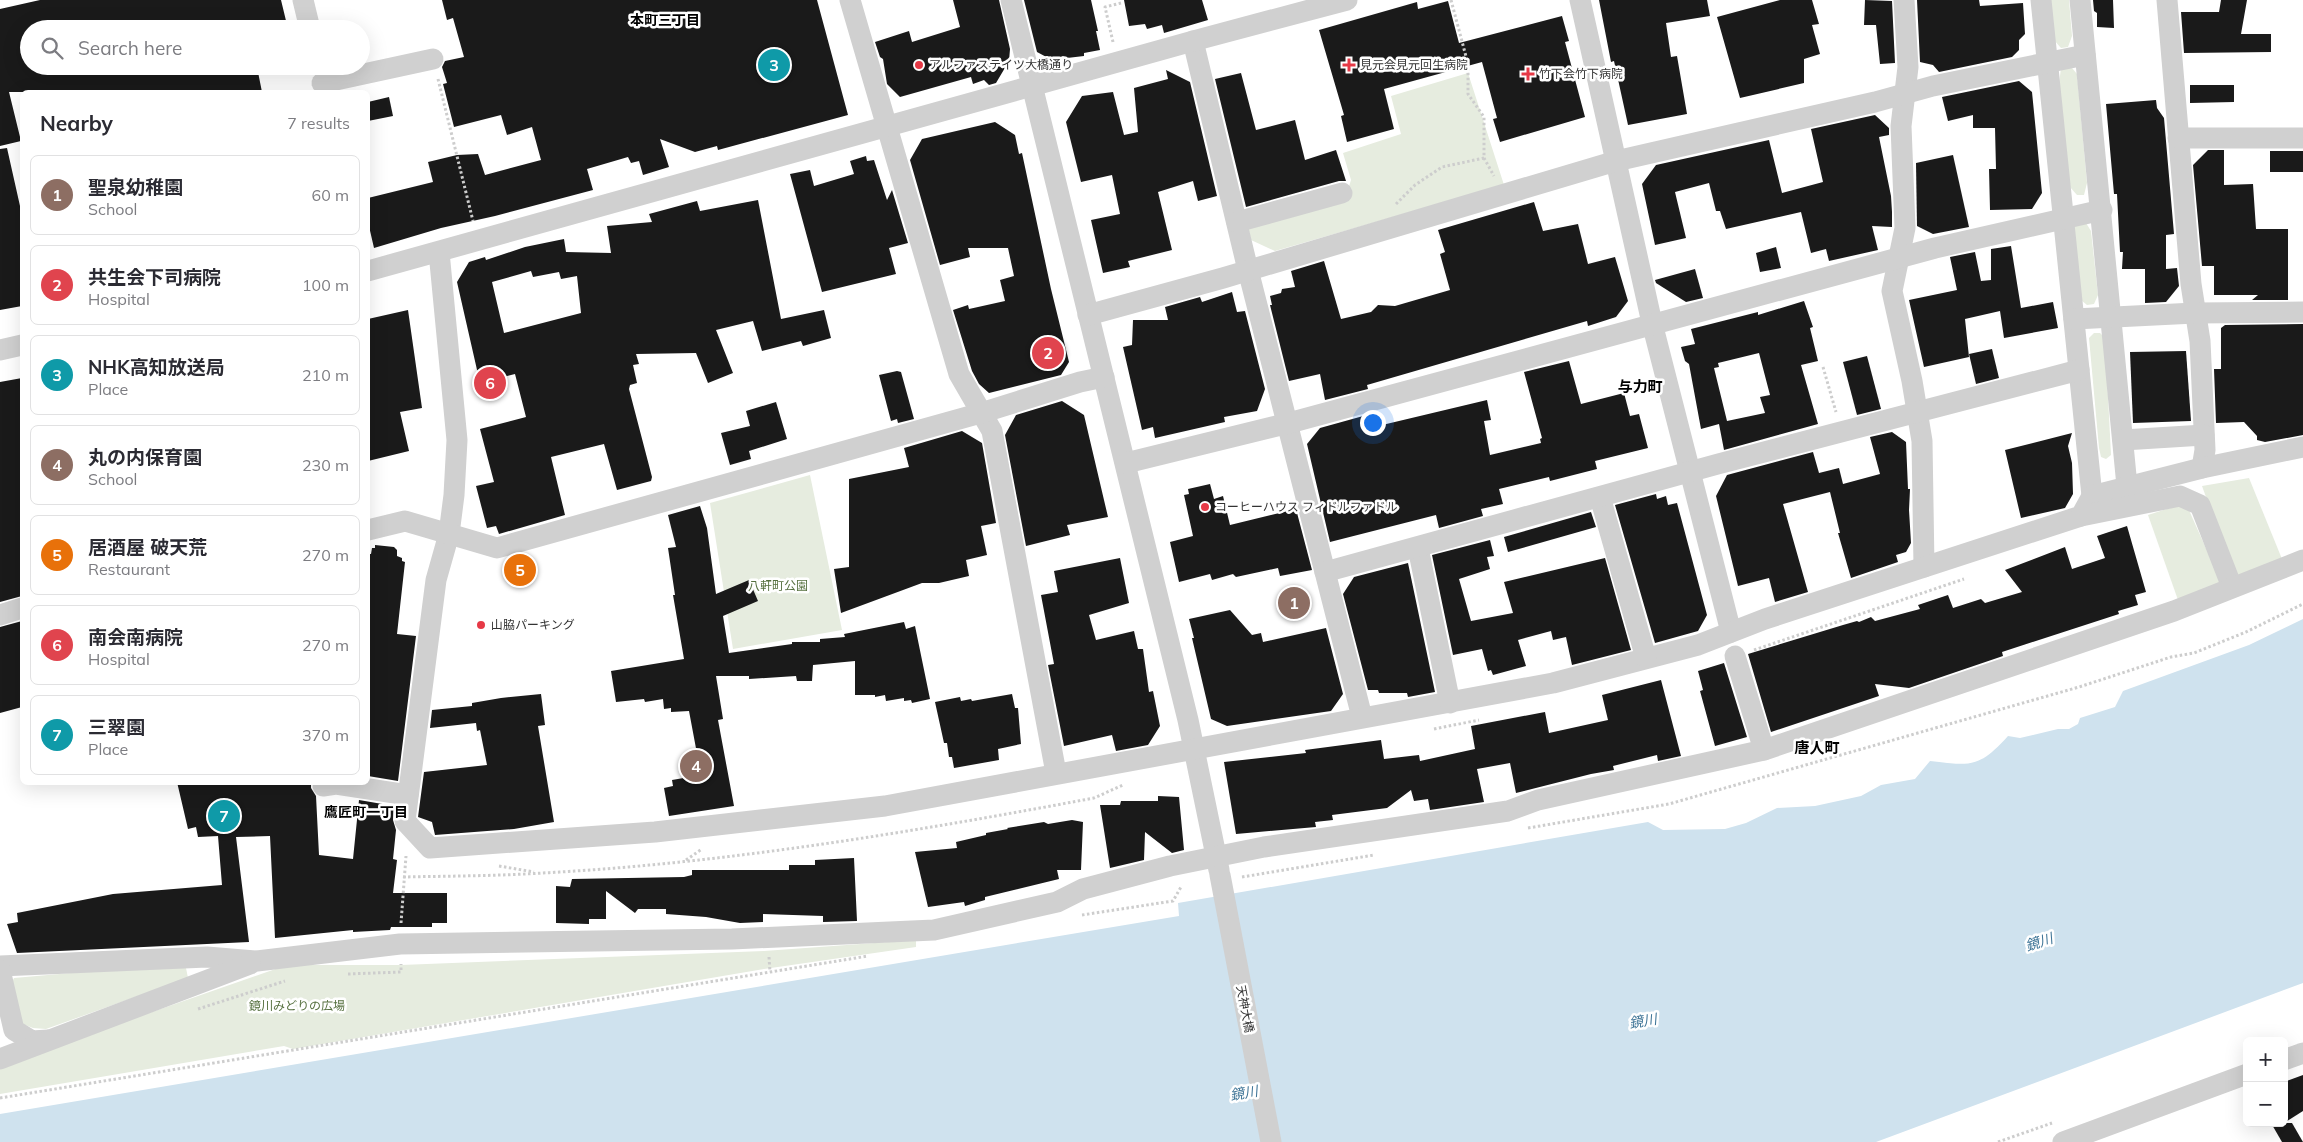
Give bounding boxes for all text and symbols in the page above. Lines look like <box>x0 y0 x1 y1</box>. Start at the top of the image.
district label: 本町三丁目 <box>630 11 700 29</box>
search box <box>20 20 370 75</box>
icon: search <box>38 34 66 62</box>
text: Search here <box>78 36 182 60</box>
pin: 3 <box>758 46 790 84</box>
place label: アルファステイツ大橋通り <box>929 57 1073 72</box>
place label: 見元会見元回生病院 <box>1360 57 1468 72</box>
marker: 見元会見元回生病院 <box>1342 58 1356 72</box>
marker: アルファステイツ大橋通り <box>913 59 925 71</box>
place label: 竹下会竹下病院 <box>1539 66 1623 81</box>
marker: 竹下会竹下病院 <box>1521 67 1535 81</box>
text: Nearby <box>40 110 113 136</box>
text: 7 results <box>287 113 350 133</box>
text: 聖泉幼稚園 <box>88 175 183 199</box>
text: 1 <box>52 185 62 205</box>
text: 60 m <box>312 185 349 205</box>
text: School <box>88 199 137 219</box>
text: 共生会下司病院 <box>88 265 221 289</box>
text: 2 <box>52 275 62 295</box>
text: 100 m <box>302 275 349 295</box>
text: Hospital <box>88 289 150 309</box>
pin: 2 <box>1032 334 1064 372</box>
text: NHK高知放送局 <box>88 355 225 379</box>
pin: 6 <box>474 364 506 402</box>
text: 3 <box>52 365 62 385</box>
text: 210 m <box>302 365 349 385</box>
district label: 与力町 <box>1617 377 1663 396</box>
text: Place <box>88 379 128 399</box>
your location <box>1360 410 1386 436</box>
text: 丸の内保育園 <box>88 445 202 469</box>
text: 4 <box>52 455 62 475</box>
text: 230 m <box>302 455 349 475</box>
text: School <box>88 469 137 489</box>
place label: コーヒーハウス フィドルファドル <box>1215 499 1398 514</box>
marker: コーヒーハウス フィドルファドル <box>1199 501 1211 513</box>
text: 居酒屋 破天荒 <box>88 535 207 559</box>
text: 5 <box>52 545 62 565</box>
text: 270 m <box>302 545 349 565</box>
pin: 5 <box>504 551 536 589</box>
text: Restaurant <box>88 559 170 579</box>
park label: 八軒町公園 <box>748 578 808 593</box>
pin: 1 <box>1278 584 1310 622</box>
place label: 山脇パーキング <box>491 617 575 632</box>
marker: 山脇パーキング <box>475 619 487 631</box>
text: 南会南病院 <box>88 625 183 649</box>
text: 6 <box>52 635 62 655</box>
text: 270 m <box>302 635 349 655</box>
text: Hospital <box>88 649 150 669</box>
text: 三翠園 <box>88 715 145 739</box>
text: 7 <box>52 725 62 745</box>
text: 370 m <box>302 725 349 745</box>
district label: 唐人町 <box>1794 738 1840 757</box>
text: Place <box>88 739 128 759</box>
pin: 4 <box>680 747 712 785</box>
pin: 7 <box>208 797 240 835</box>
district label: 鷹匠町一丁目 <box>324 803 408 821</box>
water label: 鏡川 <box>2023 928 2057 955</box>
street label: 天神大橋 <box>1234 984 1257 1034</box>
park label: 鏡川みどりの広場 <box>249 998 345 1013</box>
water label: 鏡川 <box>1628 1009 1660 1032</box>
map controls <box>2243 1037 2288 1127</box>
button: + <box>2243 1037 2288 1082</box>
water label: 鏡川 <box>1229 1081 1261 1104</box>
button: − <box>2243 1082 2288 1127</box>

